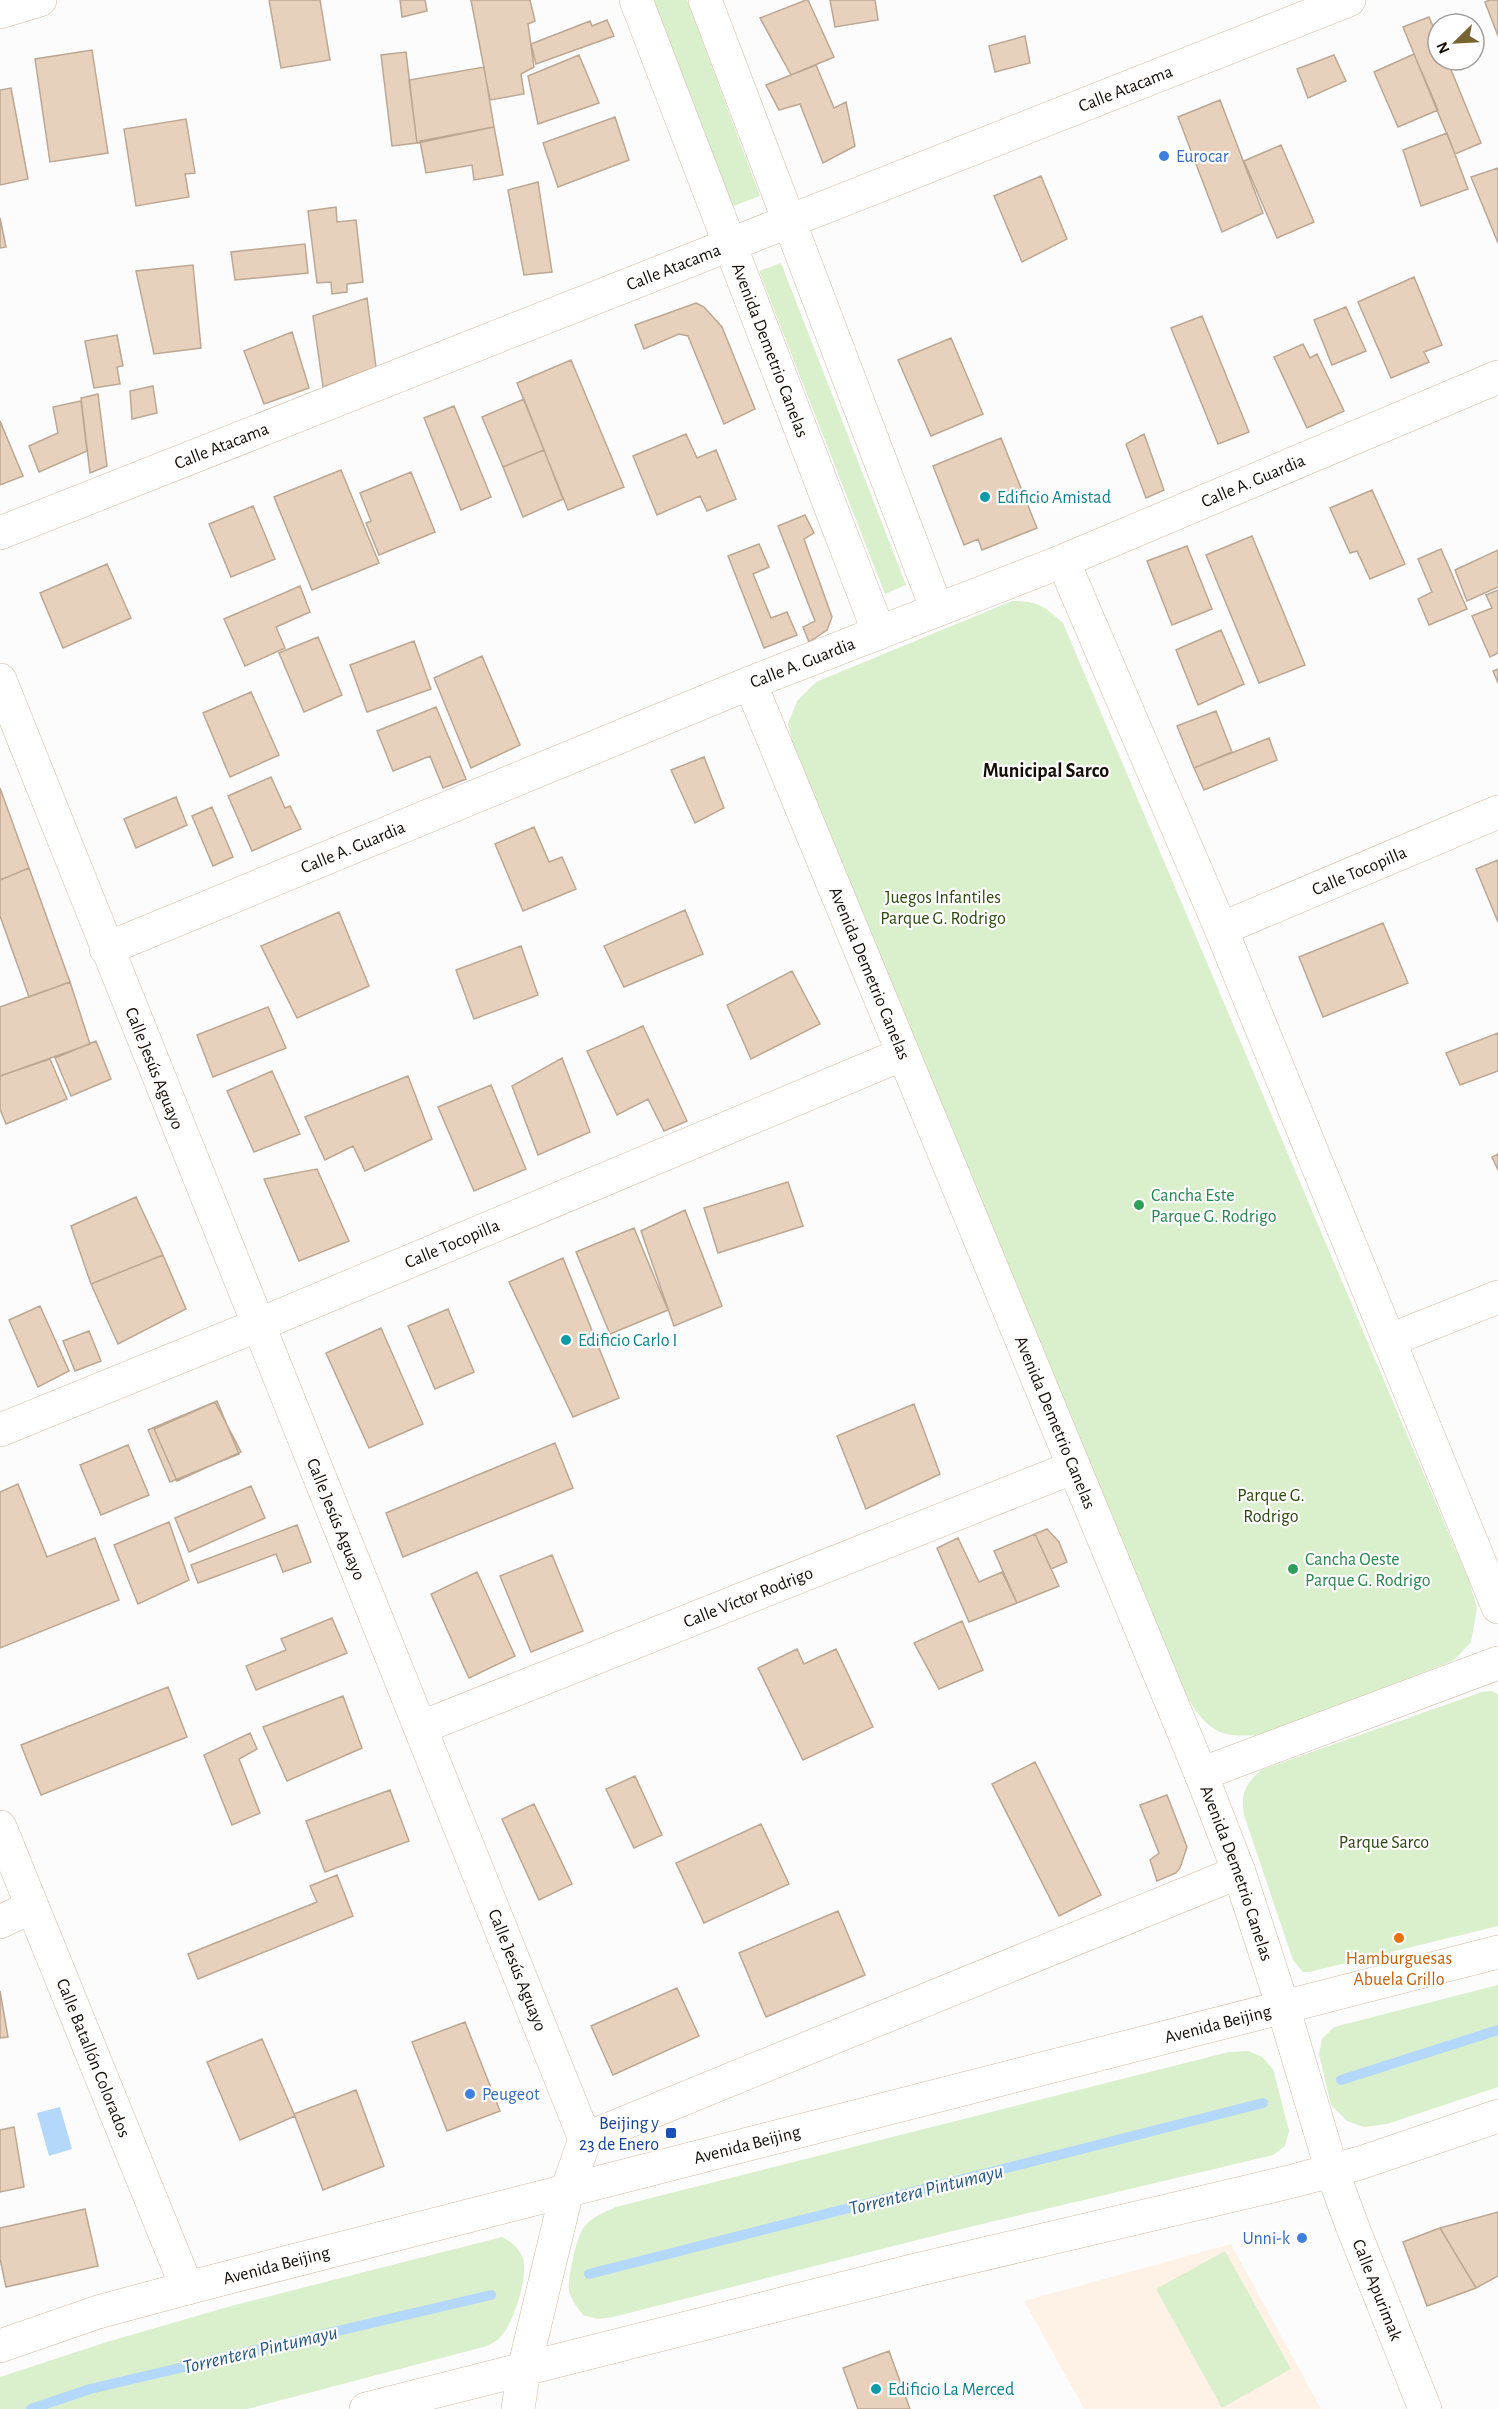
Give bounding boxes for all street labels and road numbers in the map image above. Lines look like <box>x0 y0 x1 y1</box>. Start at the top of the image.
street label: Calle Atacama <box>1076 63 1175 116</box>
street label: Calle Atacama <box>624 241 723 295</box>
street label: Avenida Demetrio Canelas <box>728 261 811 440</box>
street label: Calle Atacama <box>172 420 271 473</box>
street label: Calle A. Guardia <box>1199 452 1308 511</box>
street label: Calle A. Guardia <box>748 635 858 692</box>
street label: Calle A. Guardia <box>298 818 408 878</box>
street label: Calle Tocopilla <box>1310 844 1410 899</box>
street label: Avenida Demetrio Canelas <box>825 885 913 1063</box>
street label: Calle Jesús Aguayo <box>121 1005 186 1132</box>
street label: Calle Tocopilla <box>402 1217 502 1272</box>
street label: Avenida Demetrio Canelas <box>1011 1334 1098 1512</box>
street label: Calle Jesús Aguayo <box>303 1456 368 1583</box>
street label: Calle Víctor Rodrigo <box>681 1564 816 1632</box>
street label: Avenida Demetrio Canelas <box>1196 1783 1275 1963</box>
street label: Calle Jesús Aguayo <box>484 1907 549 2034</box>
street label: Calle Batallón Colorados <box>52 1976 133 2140</box>
street label: Avenida Beijing <box>1163 2002 1273 2047</box>
street label: Avenida Beijing <box>692 2123 803 2168</box>
street label: Calle Apurimak <box>1348 2237 1405 2344</box>
street label: Avenida Beijing <box>221 2244 332 2288</box>

